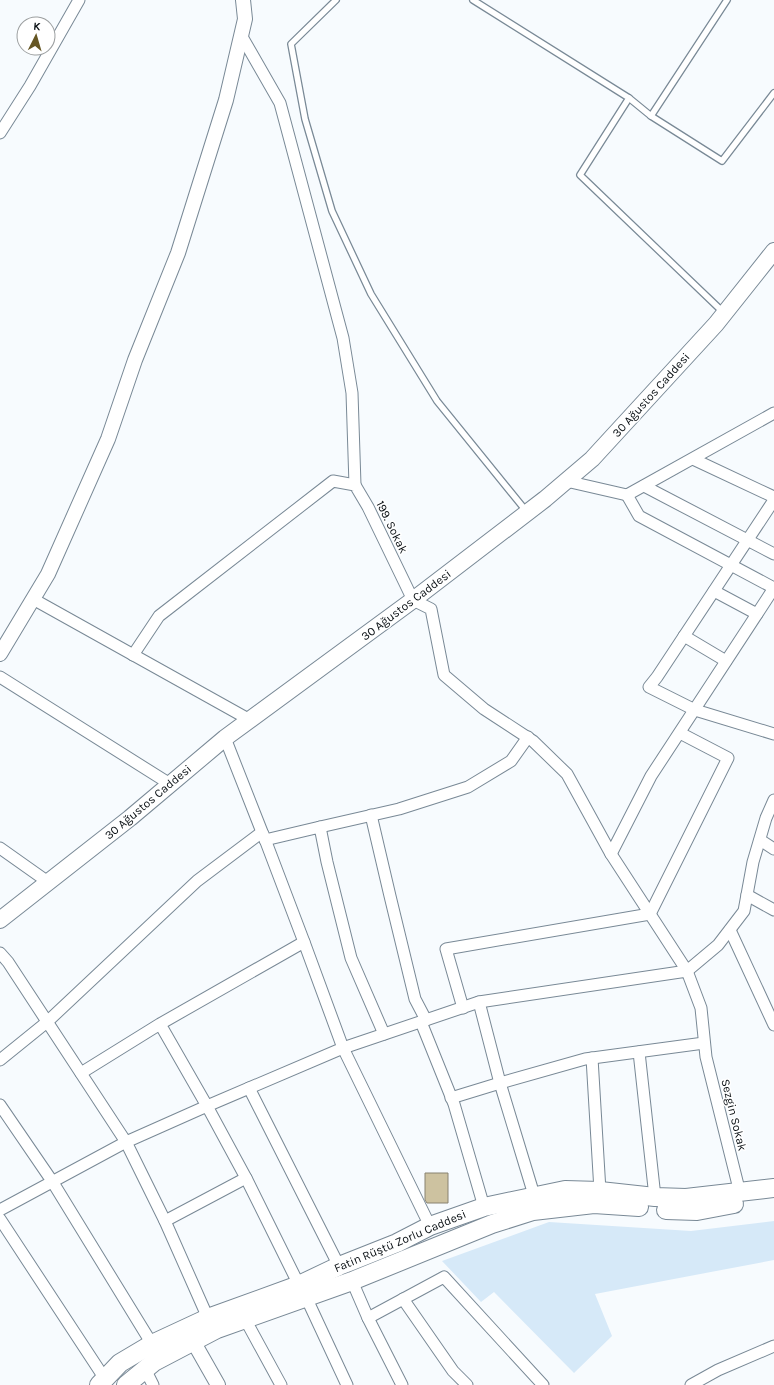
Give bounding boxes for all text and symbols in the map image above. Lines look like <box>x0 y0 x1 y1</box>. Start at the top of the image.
north arrow <box>16 16 56 56</box>
text: K <box>33 20 42 33</box>
street label: 30 Ağustos Caddesi <box>609 350 693 440</box>
street label: 199. Sokak <box>373 498 411 556</box>
street label: 30 Ağustos Caddesi <box>358 567 454 643</box>
street label: 30 Ağustos Caddesi <box>102 762 194 842</box>
street label: Sezgin Sokak <box>718 1078 750 1153</box>
street label: Fatin Rüştü Zorlu Caddesi <box>332 1207 468 1275</box>

